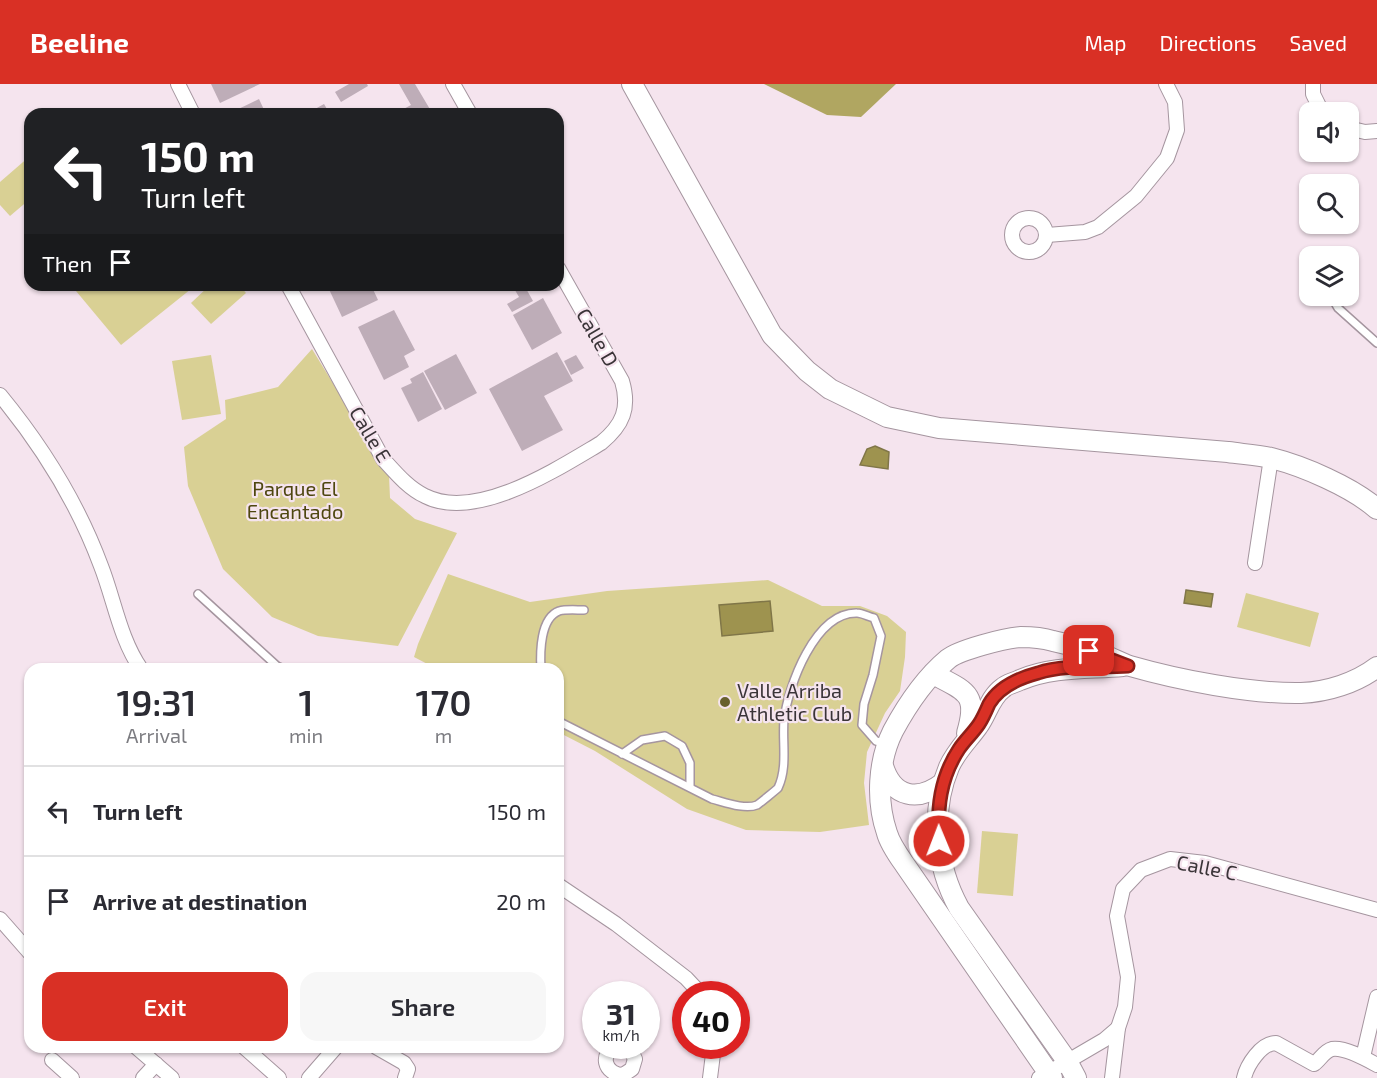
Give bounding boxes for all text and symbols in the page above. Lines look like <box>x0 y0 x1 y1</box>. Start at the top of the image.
text: Beeline <box>30 25 129 59</box>
text: Map <box>1084 30 1127 55</box>
text: Directions <box>1160 30 1256 55</box>
text: Saved <box>1289 30 1347 55</box>
map controls <box>1299 102 1359 306</box>
button: sound <box>1299 102 1359 162</box>
text: 150 m <box>141 130 255 180</box>
icon: left <box>42 132 120 210</box>
button: search <box>1299 174 1359 234</box>
text: Turn left <box>141 181 245 213</box>
icon: arrive <box>104 246 137 279</box>
button: layers <box>1299 246 1359 306</box>
text: Then <box>42 250 92 276</box>
street label: Calle D <box>572 304 624 370</box>
street label: Calle E <box>345 402 397 466</box>
park label: Parque El Encantado <box>247 476 343 523</box>
pin <box>1063 625 1114 676</box>
icon: arrive <box>1072 634 1105 667</box>
place label: Valle Arriba Athletic Club <box>737 678 852 725</box>
text: 19:31 <box>116 680 197 723</box>
text: 1 <box>299 680 314 723</box>
text: 170 <box>416 680 472 723</box>
marker: Valle Arriba Athletic Club <box>718 695 732 709</box>
text: Arrival <box>126 723 187 747</box>
text: min <box>289 723 323 747</box>
text: m <box>435 723 452 747</box>
icon: left <box>42 795 75 828</box>
text: Turn left <box>93 798 182 824</box>
text: 150 m <box>488 798 546 824</box>
position arrow <box>907 809 971 873</box>
street label: Calle C <box>1175 849 1239 885</box>
icon: arrive <box>42 885 75 918</box>
text: Arrive at destination <box>93 888 307 914</box>
text: 20 m <box>496 888 546 914</box>
button: Exit <box>42 972 288 1041</box>
button: Share <box>300 972 546 1041</box>
speed limit sign: 40 <box>672 981 750 1059</box>
text: 31 <box>606 995 636 1031</box>
text: km/h <box>602 1026 640 1044</box>

